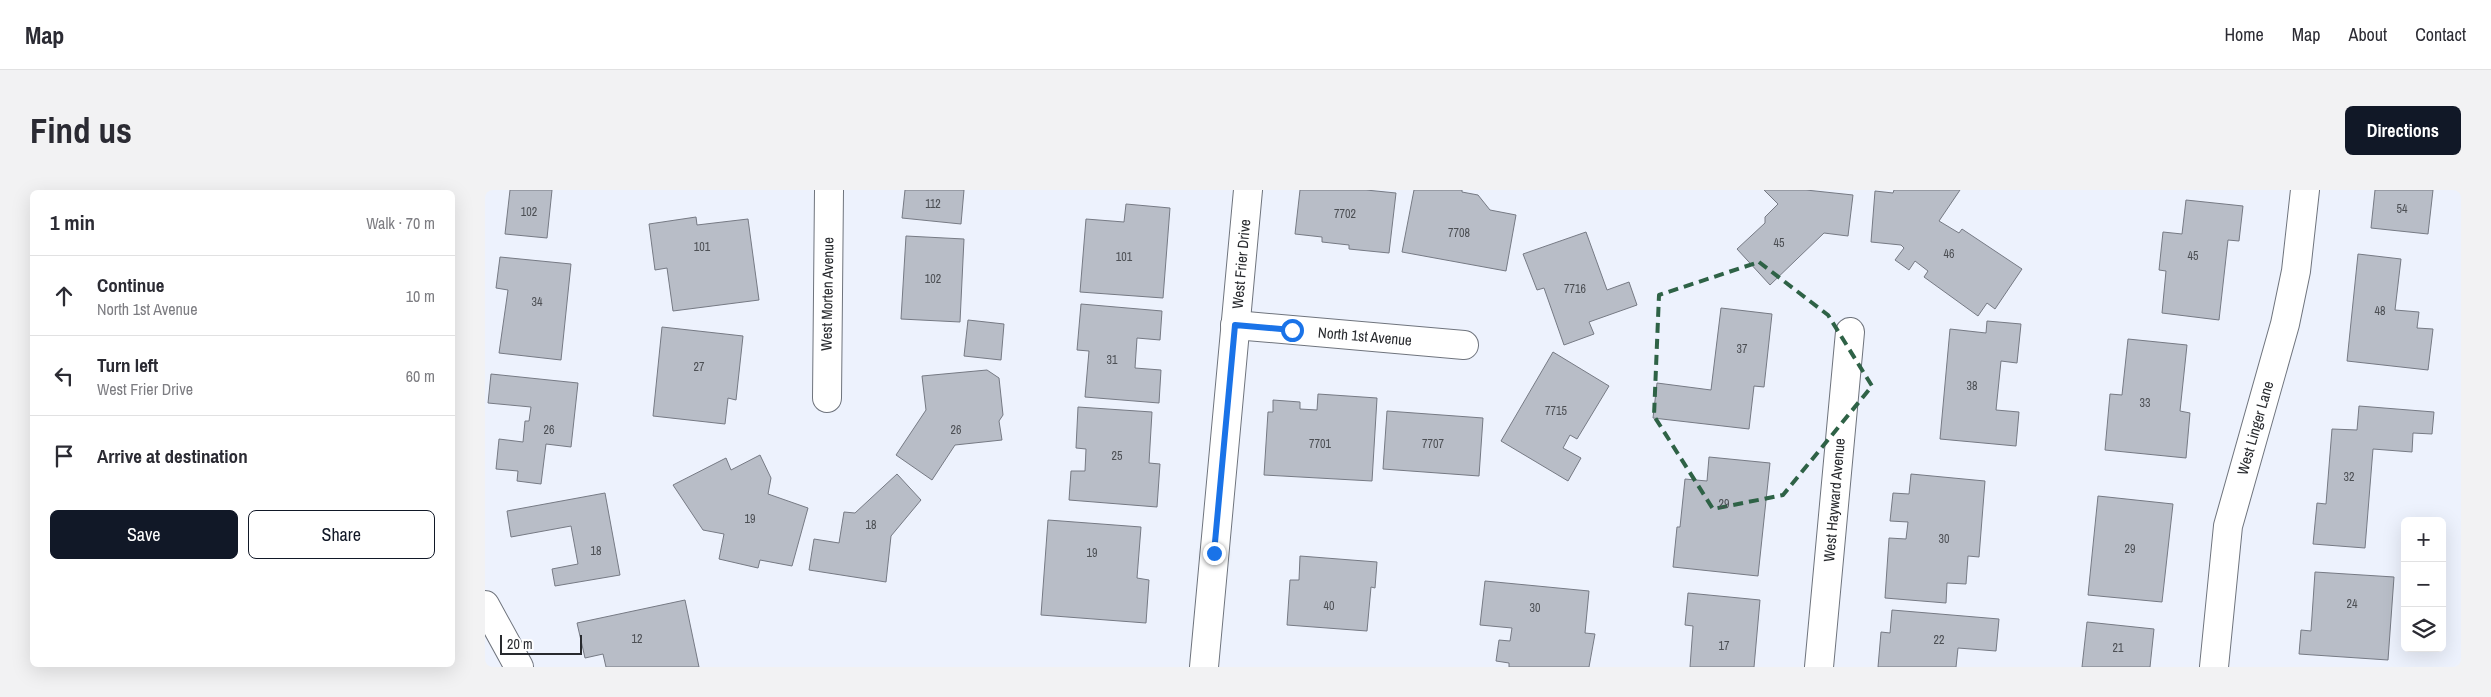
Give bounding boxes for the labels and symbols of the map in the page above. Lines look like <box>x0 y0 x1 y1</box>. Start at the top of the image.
house number: 112 <box>925 196 941 212</box>
house number: 54 <box>2397 201 2408 217</box>
house number: 102 <box>521 204 537 220</box>
house number: 7702 <box>1334 206 1356 222</box>
street label: West Frier Drive <box>1227 218 1255 310</box>
house number: 7708 <box>1448 225 1470 241</box>
house number: 45 <box>1774 235 1785 251</box>
street label: West Morten Avenue <box>816 237 838 351</box>
house number: 101 <box>694 239 711 255</box>
house number: 46 <box>1944 246 1954 262</box>
house number: 45 <box>2188 248 2199 264</box>
house number: 101 <box>1116 249 1133 265</box>
house number: 102 <box>925 271 941 287</box>
house number: 7716 <box>1564 281 1586 297</box>
house number: 34 <box>532 294 543 310</box>
house number: 48 <box>2375 303 2385 319</box>
route start <box>1281 319 1304 342</box>
street label: North 1st Avenue <box>1317 321 1413 351</box>
house number: 37 <box>1737 341 1748 357</box>
house number: 31 <box>1107 352 1118 368</box>
house number: 27 <box>694 359 705 375</box>
house number: 38 <box>1967 378 1977 394</box>
street label: West Linger Lane <box>2232 378 2278 477</box>
house number: 33 <box>2140 395 2150 411</box>
house number: 7715 <box>1545 403 1567 419</box>
house number: 26 <box>544 422 554 438</box>
house number: 26 <box>951 422 961 438</box>
house number: 7701 <box>1309 436 1331 452</box>
house number: 7707 <box>1422 436 1444 452</box>
street label: West Hayward Avenue <box>1818 437 1850 563</box>
house number: 25 <box>1112 448 1123 464</box>
house number: 32 <box>2344 469 2354 485</box>
house number: 29 <box>1719 496 1729 512</box>
house number: 19 <box>745 511 755 527</box>
house number: 18 <box>866 517 876 533</box>
house number: 30 <box>1939 531 1949 547</box>
house number: 29 <box>2125 541 2135 557</box>
route end <box>1203 542 1226 565</box>
house number: 18 <box>591 543 601 559</box>
house number: 19 <box>1087 545 1097 561</box>
house number: 24 <box>2347 596 2358 612</box>
house number: 40 <box>1324 598 1334 614</box>
house number: 30 <box>1530 600 1540 616</box>
house number: 12 <box>632 631 642 647</box>
scale bar <box>500 632 583 655</box>
house number: 22 <box>1934 632 1944 648</box>
house number: 17 <box>1719 638 1730 654</box>
house number: 21 <box>2113 640 2124 656</box>

